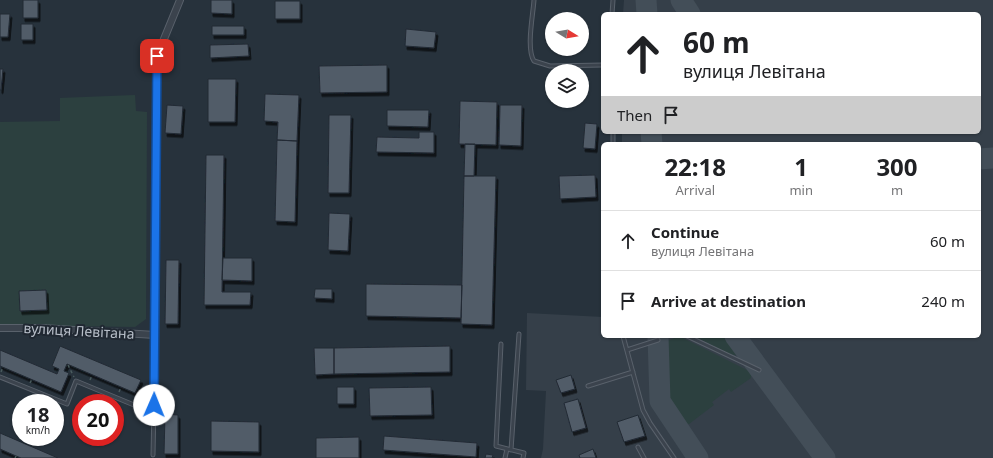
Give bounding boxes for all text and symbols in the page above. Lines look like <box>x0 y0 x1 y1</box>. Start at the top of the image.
north arrow <box>545 12 589 56</box>
map controls <box>545 12 589 108</box>
text: 60 m <box>683 23 750 61</box>
icon: ahead <box>617 28 669 80</box>
pin <box>140 39 174 73</box>
icon: arrive <box>146 45 168 67</box>
text: вулиця Левітана <box>683 59 826 83</box>
button: layers <box>545 64 589 108</box>
icon: arrive <box>660 104 682 126</box>
text: Then <box>617 105 652 125</box>
text: 22:18 <box>664 150 726 183</box>
text: 1 <box>794 150 808 183</box>
text: 300 <box>876 150 918 183</box>
text: Arrival <box>675 181 715 199</box>
text: min <box>789 181 813 199</box>
text: m <box>891 181 903 199</box>
text: Continue <box>651 222 719 242</box>
icon: ahead <box>617 230 639 252</box>
text: 60 m <box>930 231 965 251</box>
text: вулиця Левітана <box>651 242 754 260</box>
icon: arrive <box>617 290 639 312</box>
text: Arrive at destination <box>651 291 806 311</box>
text: 240 m <box>921 291 965 311</box>
street label: вулиця Левітана <box>23 318 135 343</box>
position arrow <box>133 384 175 426</box>
speed limit sign: 20 <box>72 394 124 446</box>
text: 18 <box>27 401 49 428</box>
text: km/h <box>26 423 50 437</box>

